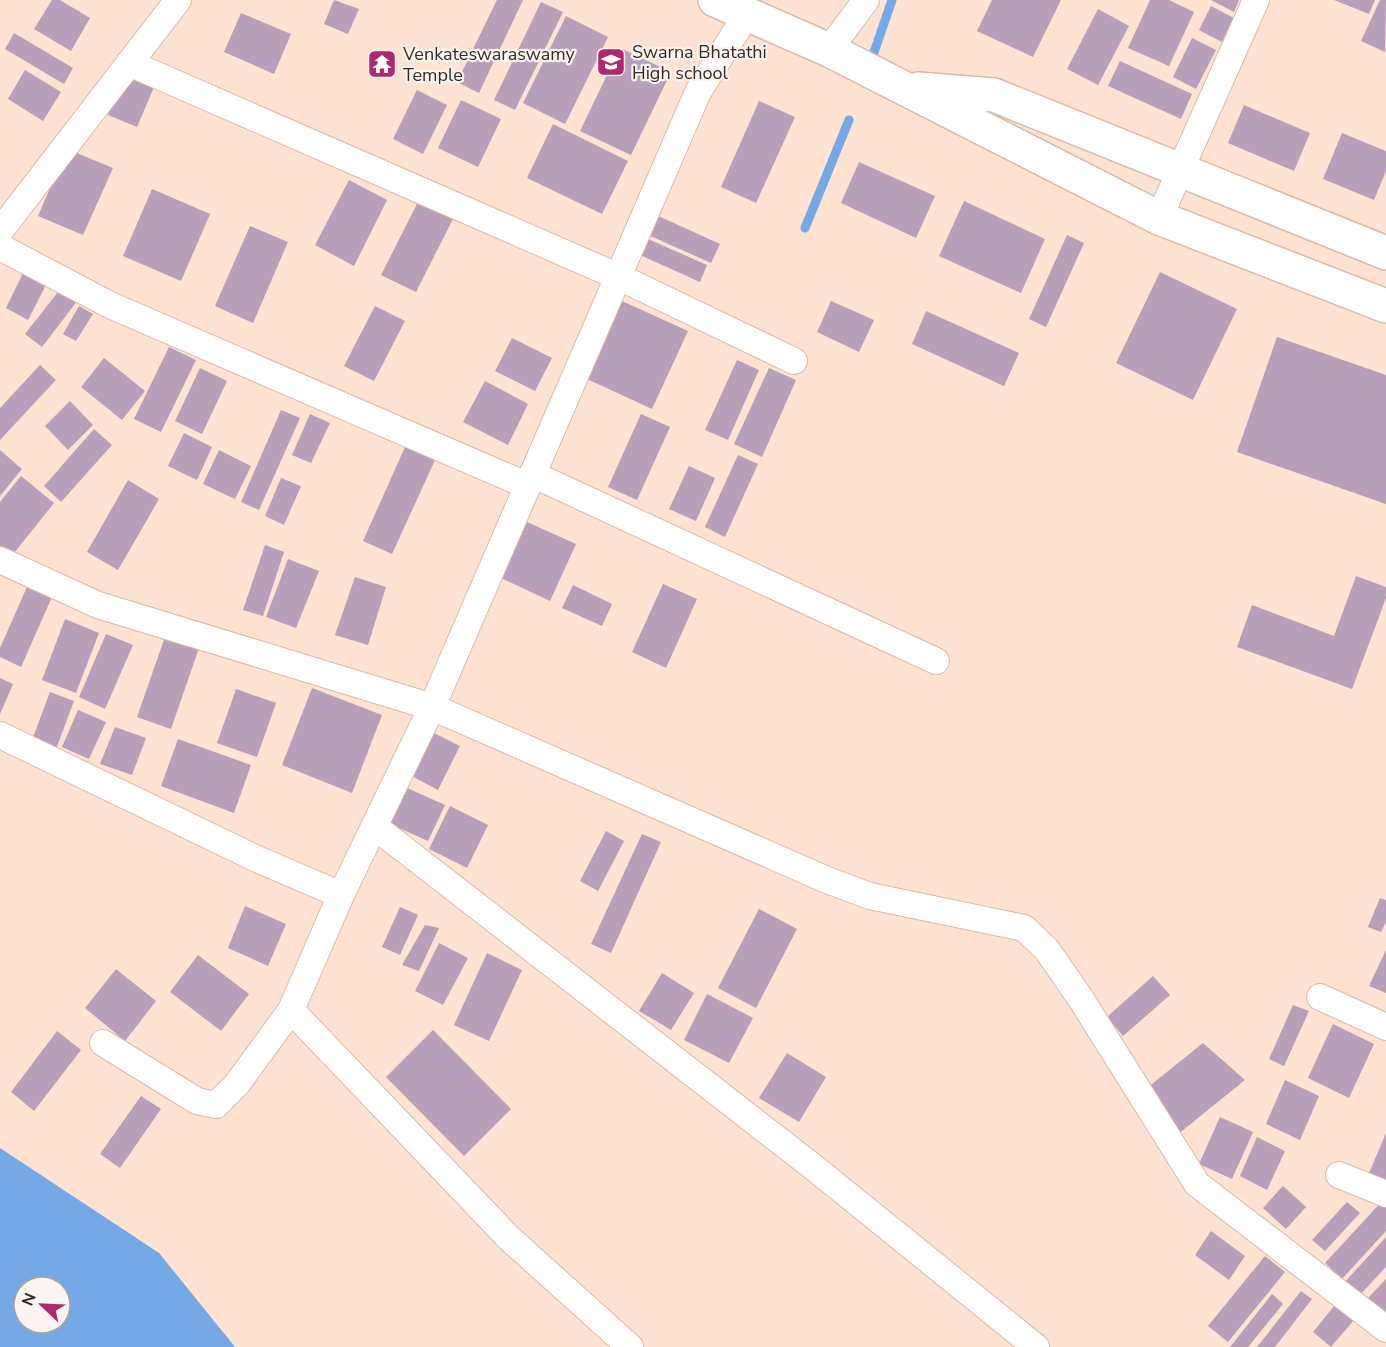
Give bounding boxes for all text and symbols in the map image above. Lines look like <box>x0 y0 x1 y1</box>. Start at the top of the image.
place label: Swarna Bhatathi High school <box>632 40 767 85</box>
place label: Venkateswaraswamy Temple <box>402 42 576 87</box>
school or university icon: Swarna Bhatathi High school <box>595 46 627 78</box>
temple icon: Venkateswaraswamy Temple <box>366 48 398 80</box>
north arrow <box>12 1275 72 1335</box>
text: N <box>17 1290 42 1309</box>

